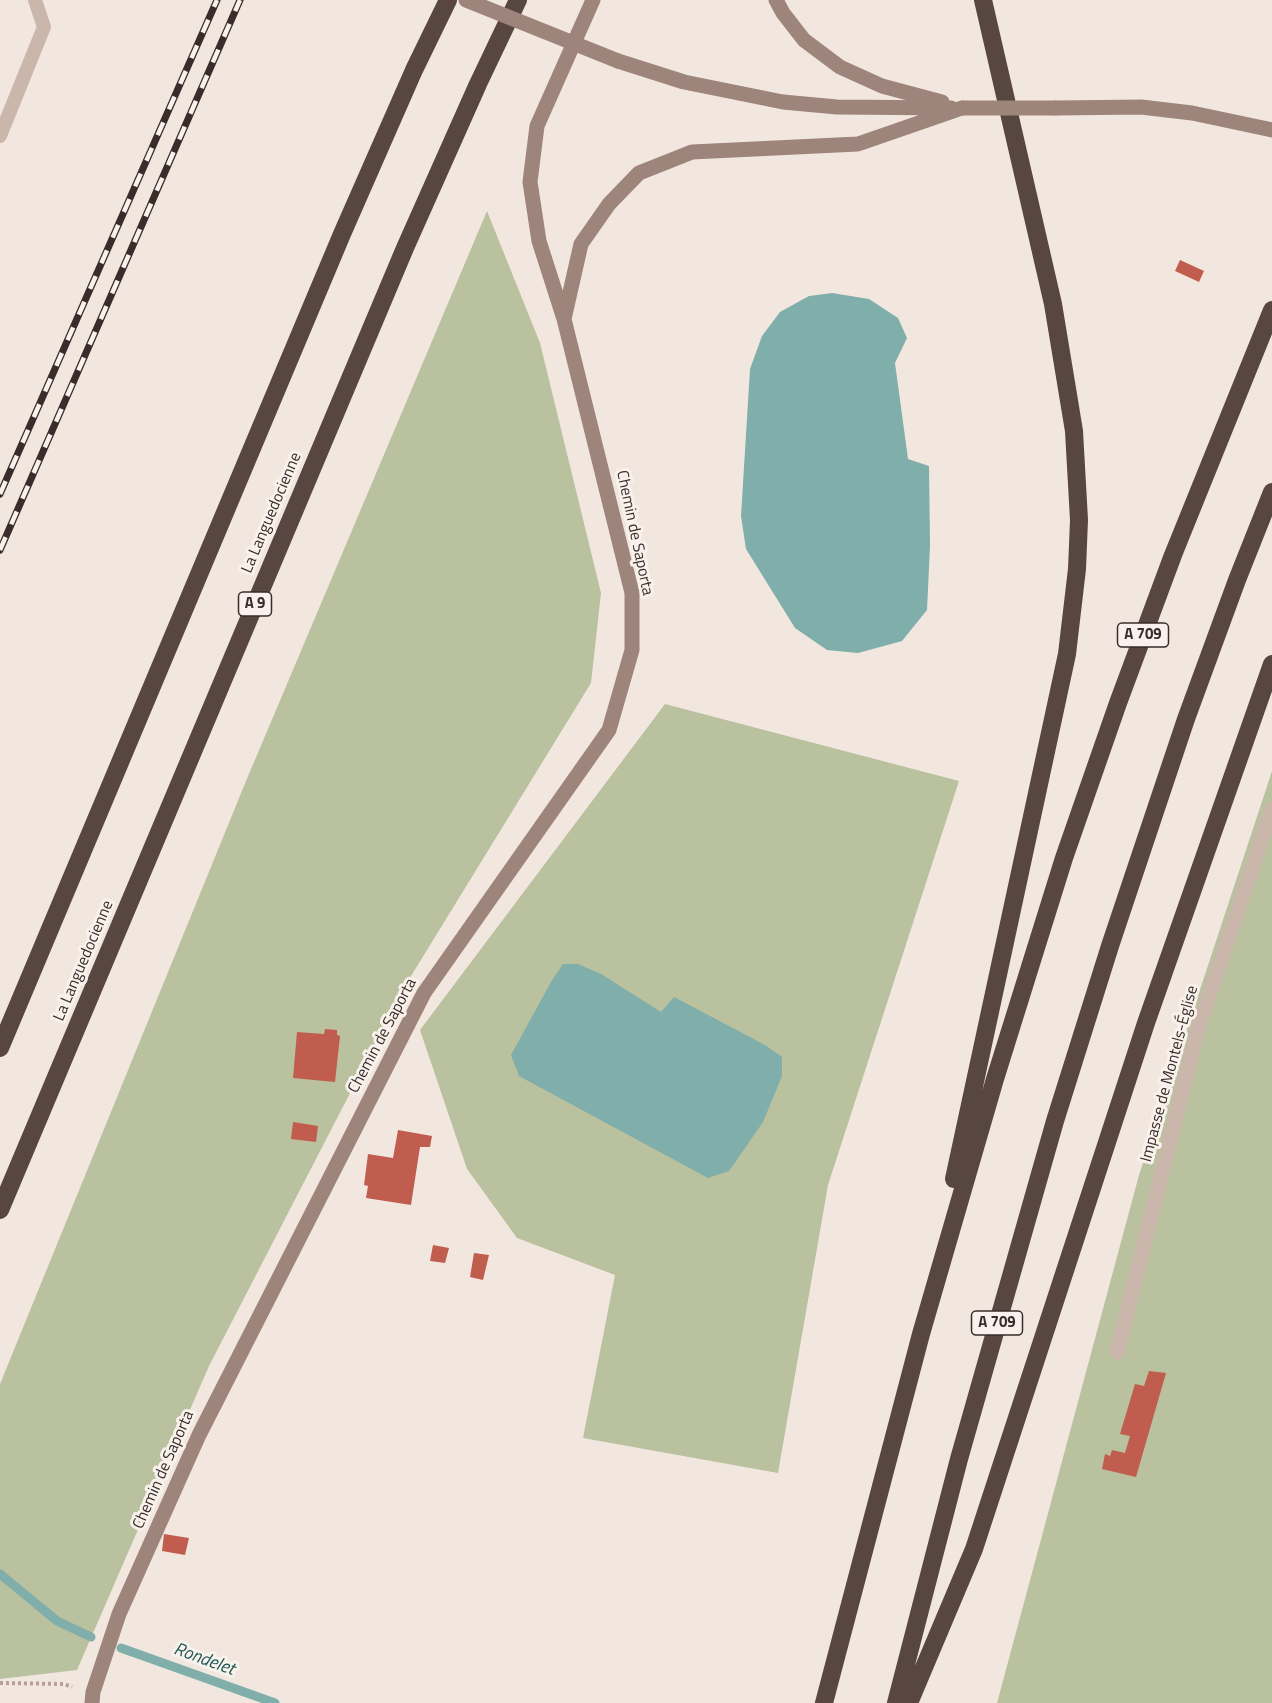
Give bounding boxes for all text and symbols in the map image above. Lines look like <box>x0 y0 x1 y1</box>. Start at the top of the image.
street label: La Languedocienne <box>238 450 306 576</box>
street label: Chemin de Saporta <box>611 469 657 597</box>
road number: A 9 <box>238 592 272 616</box>
road number: A 709 <box>1118 623 1168 647</box>
street label: La Languedocienne <box>50 898 118 1024</box>
street label: Chemin de Saporta <box>345 975 421 1097</box>
street label: Impasse de Montels-Église <box>1137 984 1203 1164</box>
road number: A 709 <box>972 1311 1022 1335</box>
street label: Chemin de Saporta <box>129 1408 199 1532</box>
water label: Rondelet <box>171 1639 237 1681</box>

